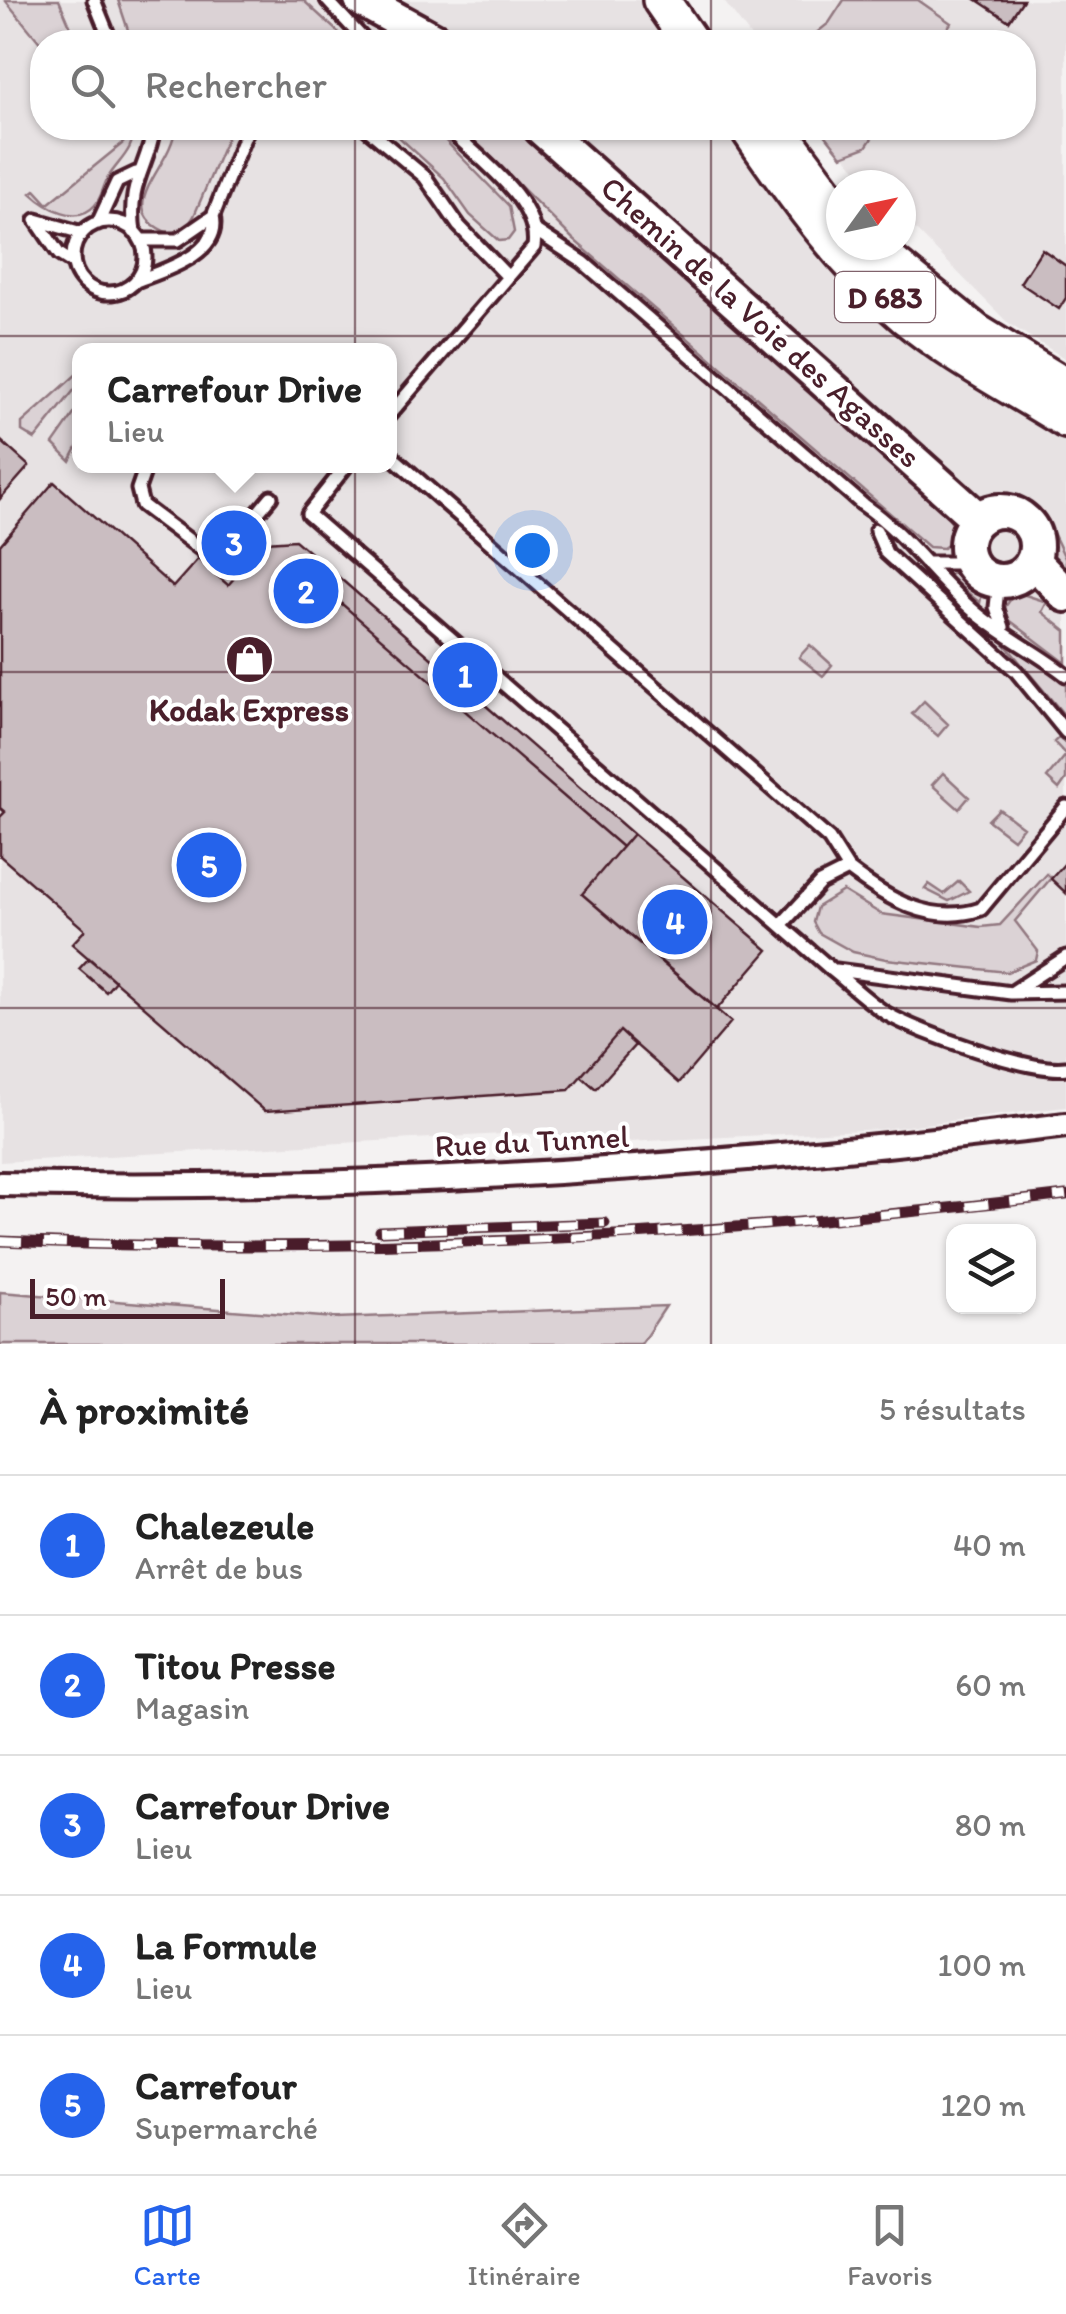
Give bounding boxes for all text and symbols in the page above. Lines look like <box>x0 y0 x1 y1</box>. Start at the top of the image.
search box <box>30 30 1036 140</box>
icon: search <box>65 58 120 113</box>
text: Rechercher <box>145 62 327 108</box>
street label: Chemin de la Voie des Agasses <box>593 168 929 476</box>
north arrow <box>826 170 916 260</box>
road number: D 683 <box>835 272 935 322</box>
popup <box>72 343 397 473</box>
text: Carrefour Drive <box>107 366 362 412</box>
text: Lieu <box>107 412 164 450</box>
pin: 3 <box>202 506 266 580</box>
your location <box>507 525 558 576</box>
pin: 2 <box>274 554 338 628</box>
shop icon: Kodak Express <box>223 634 275 686</box>
pin: 1 <box>432 638 498 712</box>
place label: Kodak Express <box>149 691 349 729</box>
pin: 5 <box>176 828 242 902</box>
pin: 4 <box>642 884 708 960</box>
street label: Rue du Tunnel <box>434 1117 630 1165</box>
map controls <box>946 1224 1036 1314</box>
button: layers <box>946 1224 1036 1314</box>
scale bar <box>30 1274 225 1318</box>
text: 50 m <box>45 1279 107 1313</box>
text: À proximité <box>40 1384 249 1435</box>
text: 5 résultats <box>879 1390 1026 1428</box>
text: Chalezeule <box>135 1503 314 1549</box>
text: 1 <box>65 1526 80 1564</box>
text: 40 m <box>953 1526 1026 1564</box>
text: Arrêt de bus <box>135 1549 303 1587</box>
text: Titou Presse <box>135 1643 336 1689</box>
text: 2 <box>64 1666 81 1704</box>
text: 60 m <box>955 1666 1026 1704</box>
text: Magasin <box>135 1689 250 1727</box>
text: Carrefour Drive <box>135 1783 390 1829</box>
text: 3 <box>64 1806 81 1844</box>
text: 80 m <box>955 1806 1026 1844</box>
text: Lieu <box>135 1829 192 1867</box>
text: La Formule <box>135 1923 317 1969</box>
text: 4 <box>63 1946 82 1984</box>
text: 100 m <box>938 1946 1026 1984</box>
text: Lieu <box>135 1969 192 2007</box>
text: Carrefour <box>135 2063 297 2109</box>
text: 5 <box>64 2086 81 2124</box>
text: 120 m <box>940 2086 1026 2124</box>
text: Supermarché <box>135 2109 318 2147</box>
tab: Carte <box>133 2198 201 2292</box>
tab: Itinéraire <box>468 2198 581 2292</box>
tab: Favoris <box>847 2198 933 2292</box>

